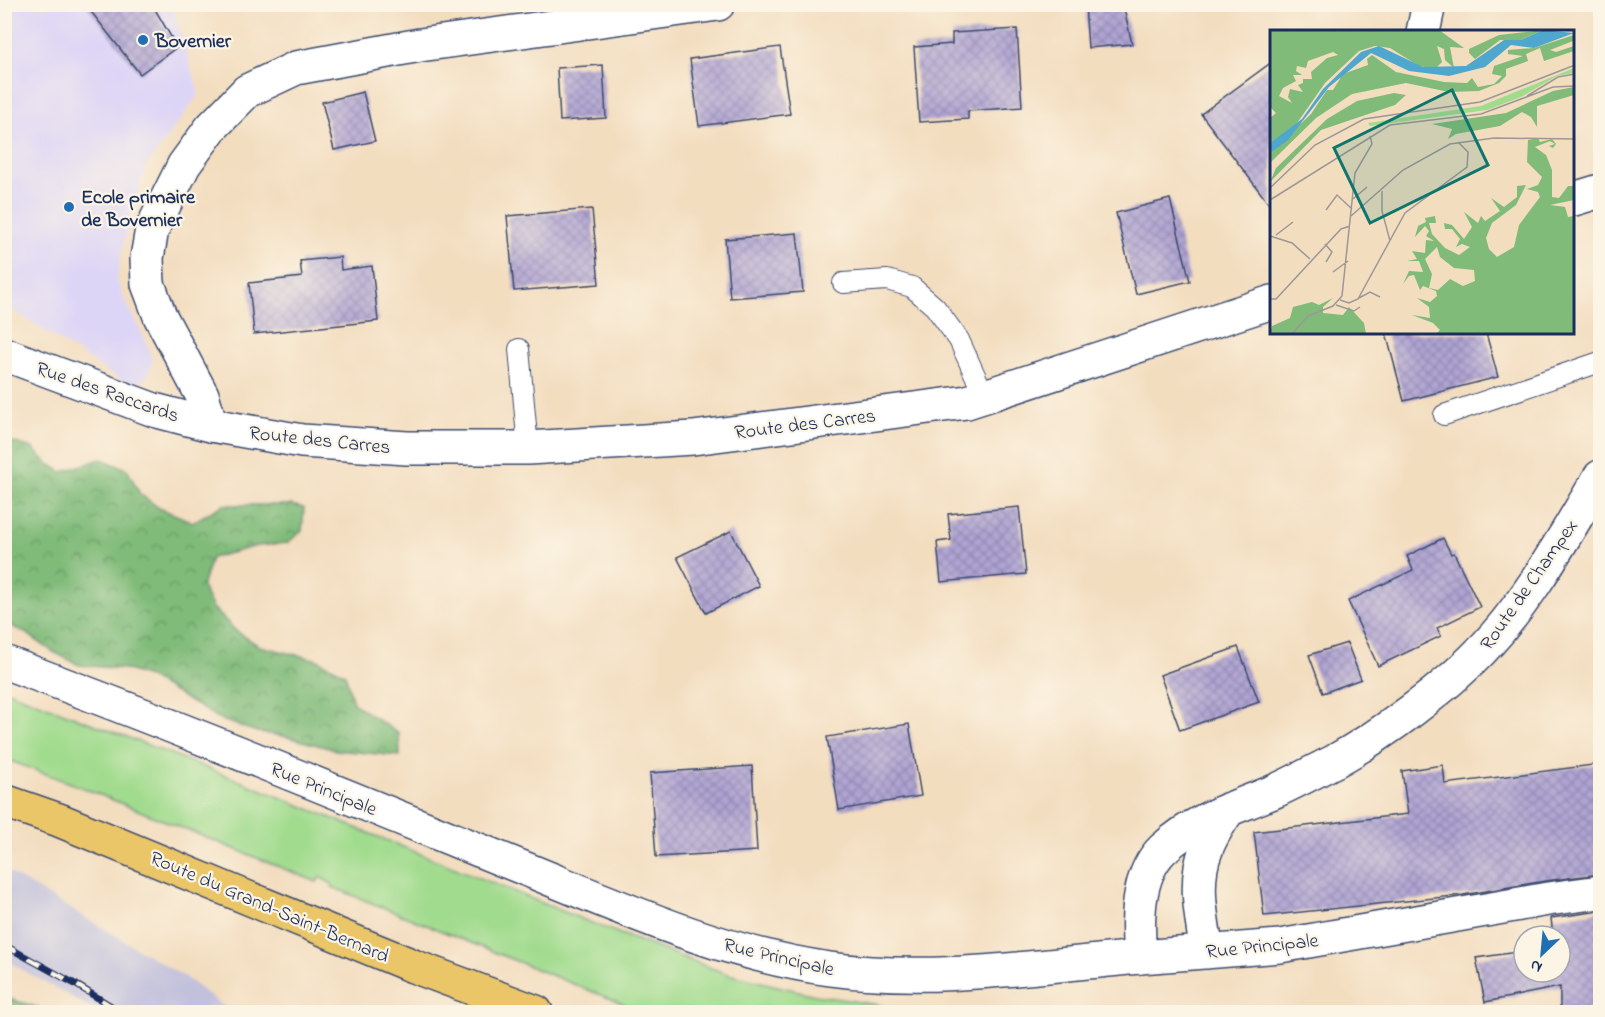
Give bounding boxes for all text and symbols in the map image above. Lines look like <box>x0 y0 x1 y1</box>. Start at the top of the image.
place label: Bovernier <box>154 28 232 57</box>
inset map <box>1270 30 1575 334</box>
marker: Bovernier <box>136 33 150 47</box>
place label: Ecole primaire de Bovernier <box>81 184 196 236</box>
marker: Ecole primaire de Bovernier <box>62 200 76 214</box>
street label: Rue des Raccards <box>32 355 183 431</box>
street label: Route des Carres <box>733 402 878 449</box>
street label: Route des Carres <box>247 420 392 463</box>
street label: Route de Champex <box>1474 514 1586 657</box>
street label: Rue Principale <box>265 756 381 825</box>
street label: Route du Grand-Saint-Bernard <box>145 845 393 972</box>
north arrow <box>1512 924 1572 984</box>
street label: Rue Principale <box>1205 927 1320 968</box>
street label: Rue Principale <box>720 932 837 985</box>
text: N <box>1526 952 1546 979</box>

